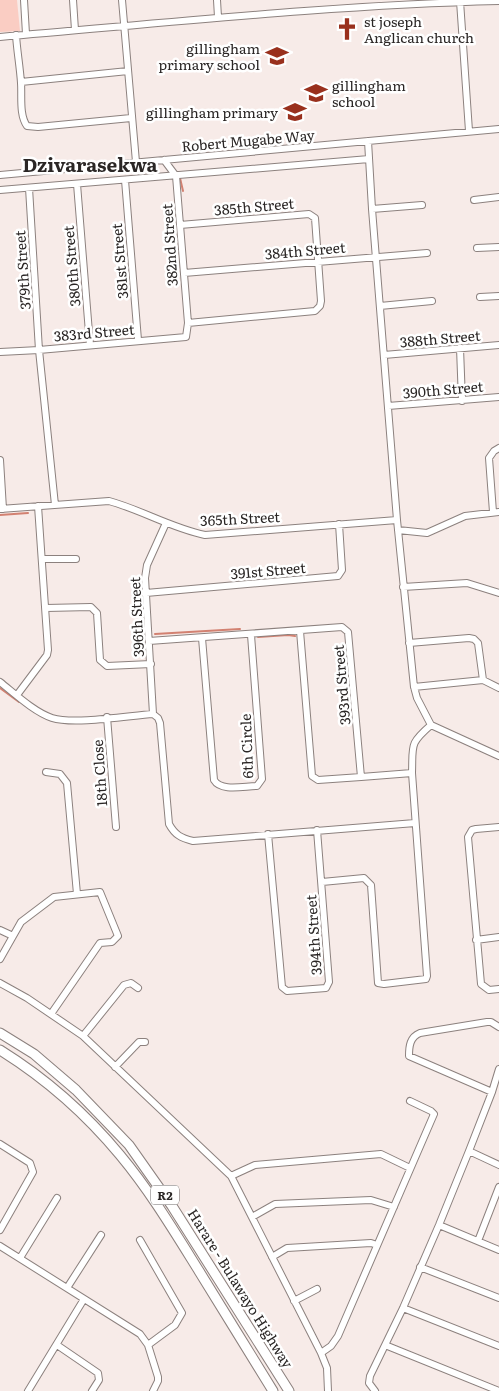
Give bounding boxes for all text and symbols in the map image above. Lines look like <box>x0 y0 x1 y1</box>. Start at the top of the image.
place label: st joseph Anglican church <box>364 11 474 47</box>
church icon: st joseph Anglican church <box>334 16 360 42</box>
place label: gillingham primary school <box>158 38 260 74</box>
school or university icon: gillingham primary school <box>264 43 290 69</box>
place label: gillingham school <box>332 75 406 111</box>
school or university icon: gillingham school <box>303 80 329 106</box>
school or university icon: gillingham primary <box>282 99 308 125</box>
place label: gillingham primary <box>146 102 279 122</box>
street label: Robert Mugabe Way <box>181 124 316 156</box>
district label: Dzivarasekwa <box>22 150 158 178</box>
street label: 385th Street <box>213 193 295 219</box>
street label: 382nd Street <box>156 203 182 287</box>
street label: 381st Street <box>106 222 132 300</box>
street label: 380th Street <box>57 224 84 307</box>
street label: 379th Street <box>9 229 35 310</box>
street label: 384th Street <box>264 236 346 263</box>
street label: 383rd Street <box>53 318 135 345</box>
street label: 388th Street <box>399 324 481 351</box>
street label: 390th Street <box>402 375 484 402</box>
street label: 365th Street <box>200 506 281 530</box>
street label: 391st Street <box>230 557 307 583</box>
street label: 396th Street <box>124 576 148 658</box>
street label: 393rd Street <box>328 644 354 726</box>
street label: 6th Circle <box>235 713 257 779</box>
street label: 18th Close <box>87 739 111 807</box>
street label: 394th Street <box>300 894 326 976</box>
road number: R2 <box>151 1186 179 1204</box>
street label: Harare - Bulawayo Highway <box>184 1205 299 1372</box>

